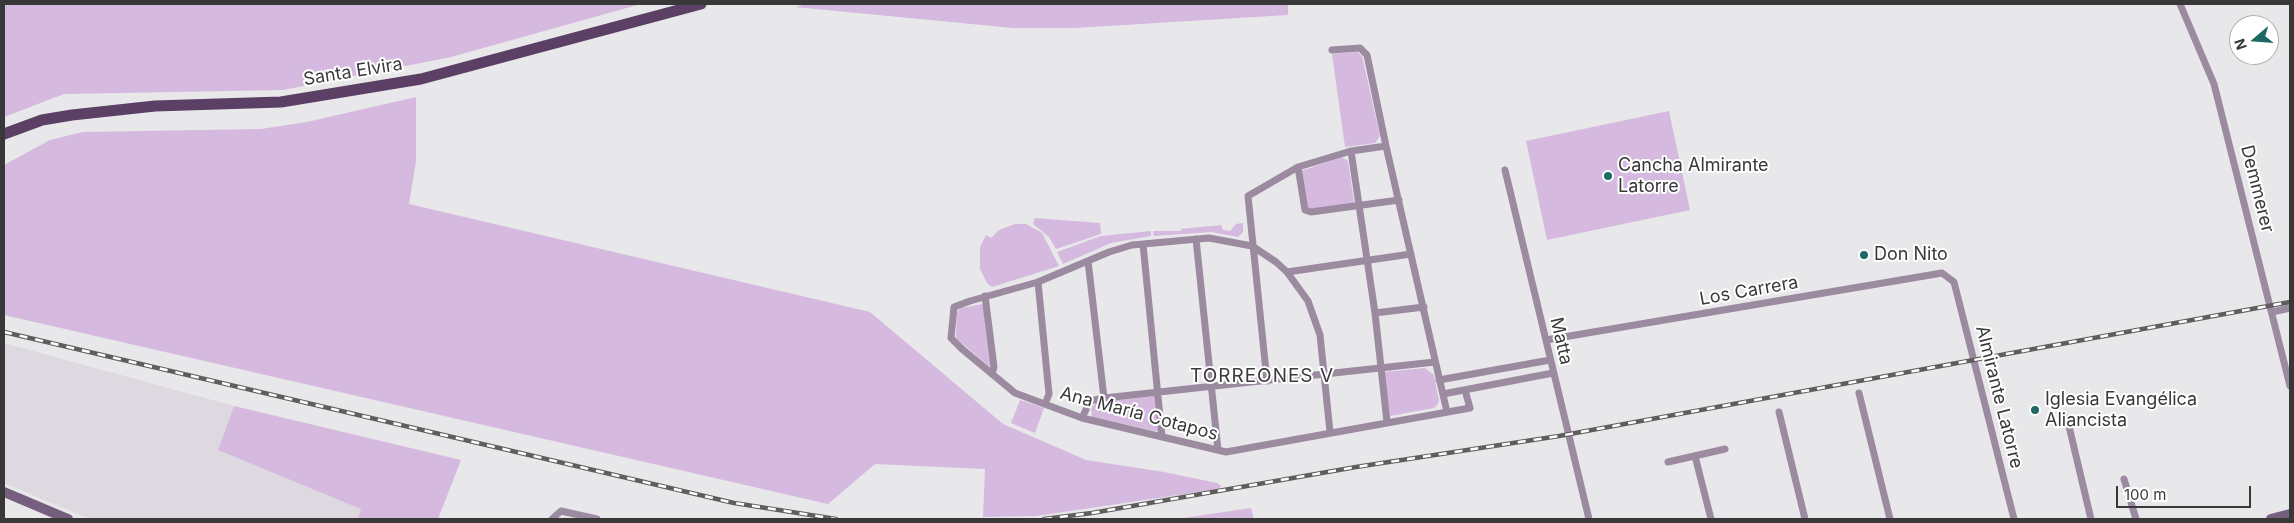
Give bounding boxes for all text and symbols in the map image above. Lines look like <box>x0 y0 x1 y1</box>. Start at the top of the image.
north arrow <box>2229 15 2279 65</box>
text: N <box>2230 37 2250 52</box>
street label: Santa Elvira <box>302 54 404 90</box>
street label: Demmerer <box>2236 143 2278 235</box>
place label: Cancha Almirante Latorre <box>1618 155 1769 198</box>
marker: Cancha Almirante Latorre <box>1602 170 1614 182</box>
place label: Don Nito <box>1874 244 1948 266</box>
marker: Don Nito <box>1858 249 1870 261</box>
street label: Los Carrera <box>1698 272 1800 310</box>
street label: Matta <box>1545 315 1577 367</box>
street label: Almirante Latorre <box>1971 323 2027 471</box>
district label: TORREONES V <box>1189 365 1335 387</box>
street label: Ana María Cotapos <box>1058 383 1220 445</box>
place label: Iglesia Evangélica Aliancista <box>2045 389 2197 432</box>
marker: Iglesia Evangélica Aliancista <box>2029 404 2041 416</box>
scale bar <box>2119 476 2254 508</box>
text: 100 m <box>2124 485 2166 504</box>

